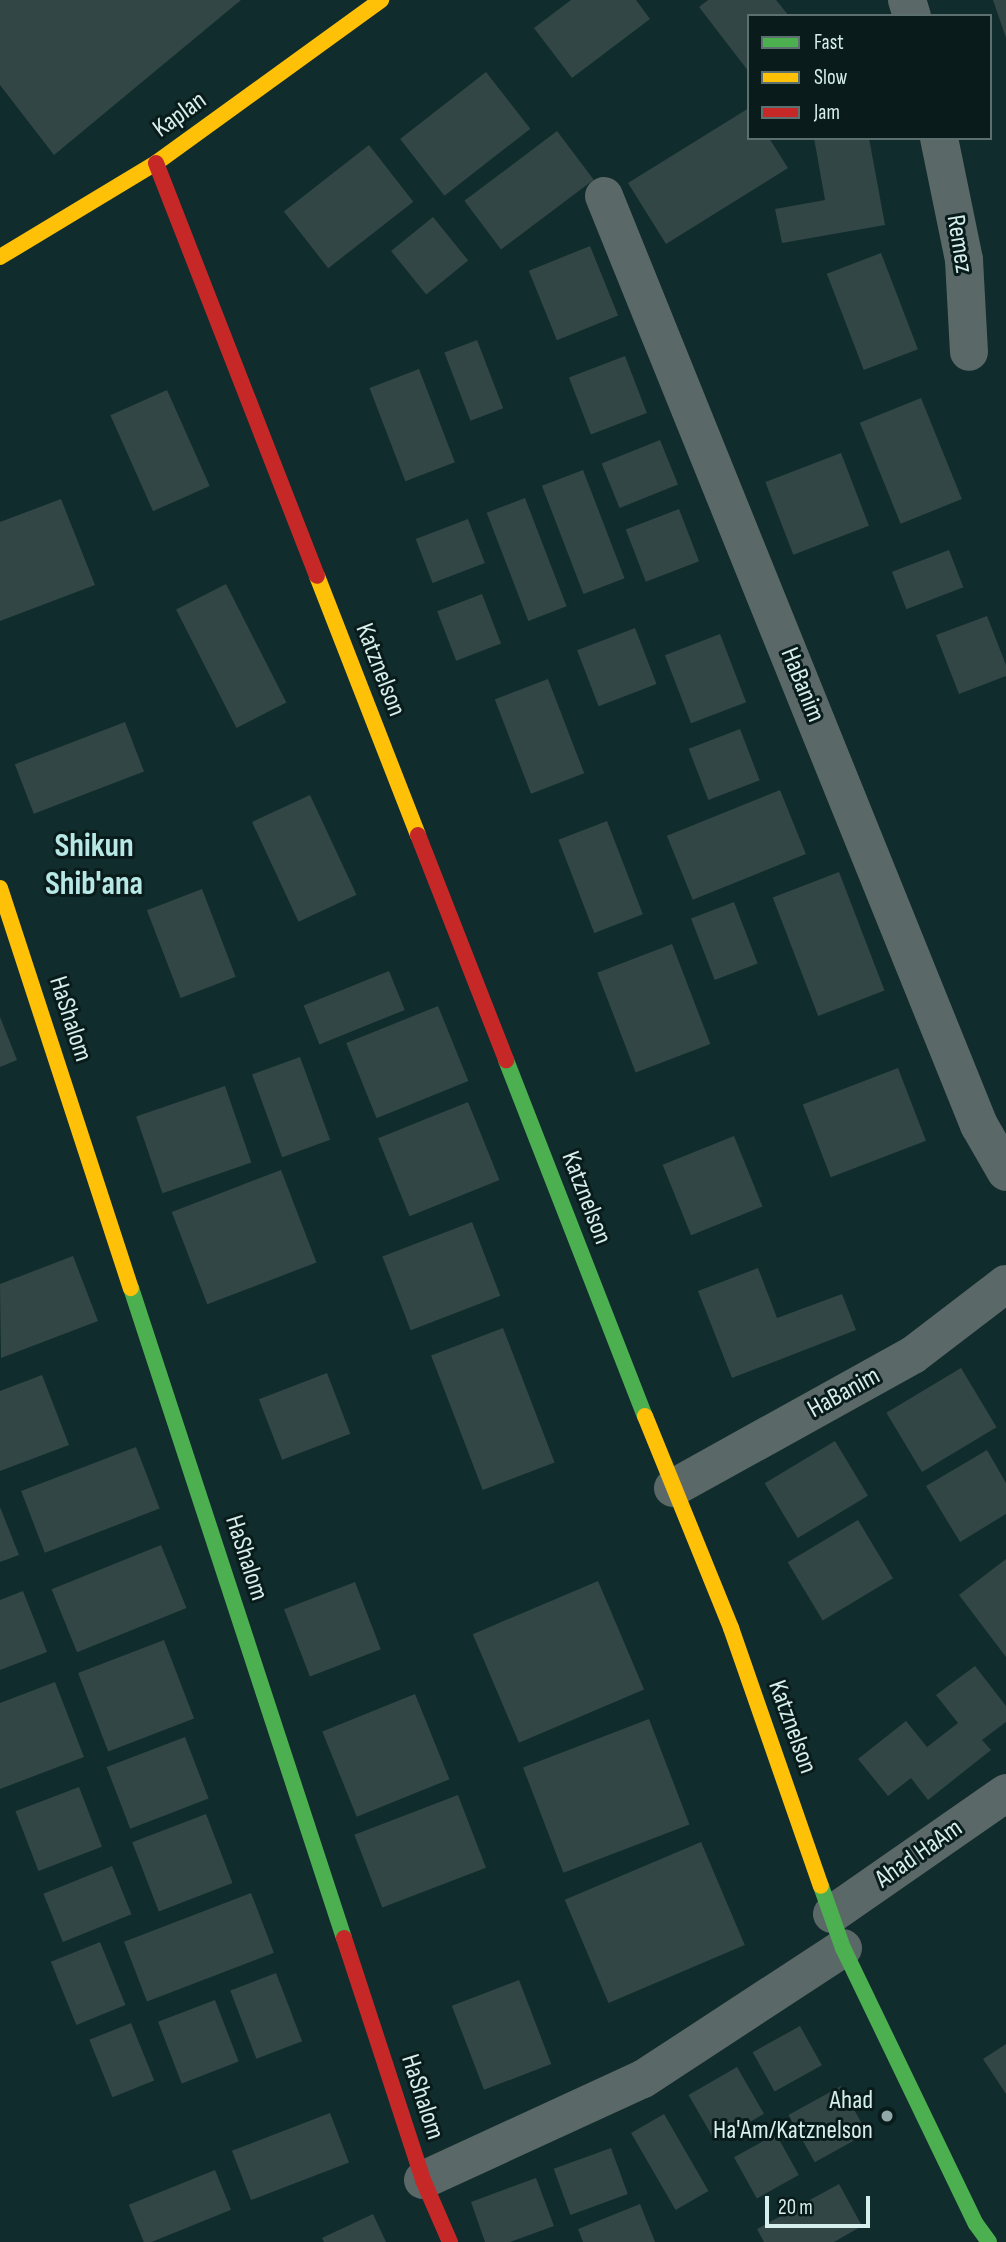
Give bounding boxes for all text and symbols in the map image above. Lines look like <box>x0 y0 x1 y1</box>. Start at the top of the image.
legend <box>747 14 992 140</box>
text: Fast <box>814 30 844 55</box>
text: Slow <box>814 65 847 90</box>
street label: Kaplan <box>147 85 213 145</box>
text: Jam <box>814 100 840 125</box>
street label: Remez <box>939 213 979 275</box>
street label: Katznelson <box>348 619 412 721</box>
street label: HaBanim <box>773 643 831 727</box>
district label: Shikun Shib'ana <box>45 827 143 905</box>
street label: HaShalom <box>42 972 98 1066</box>
street label: Katznelson <box>554 1147 618 1249</box>
street label: HaBanim <box>803 1361 885 1425</box>
street label: HaShalom <box>218 1511 274 1605</box>
street label: Katznelson <box>761 1676 823 1778</box>
street label: Ahad HaAm <box>869 1813 969 1895</box>
street label: HaShalom <box>394 2050 450 2144</box>
place label: Ahad Ha'Am/Katznelson <box>713 2085 873 2146</box>
marker: Ahad Ha'Am/Katznelson <box>879 2108 895 2124</box>
scale bar <box>768 2182 873 2226</box>
text: 20 m <box>778 2195 813 2220</box>

